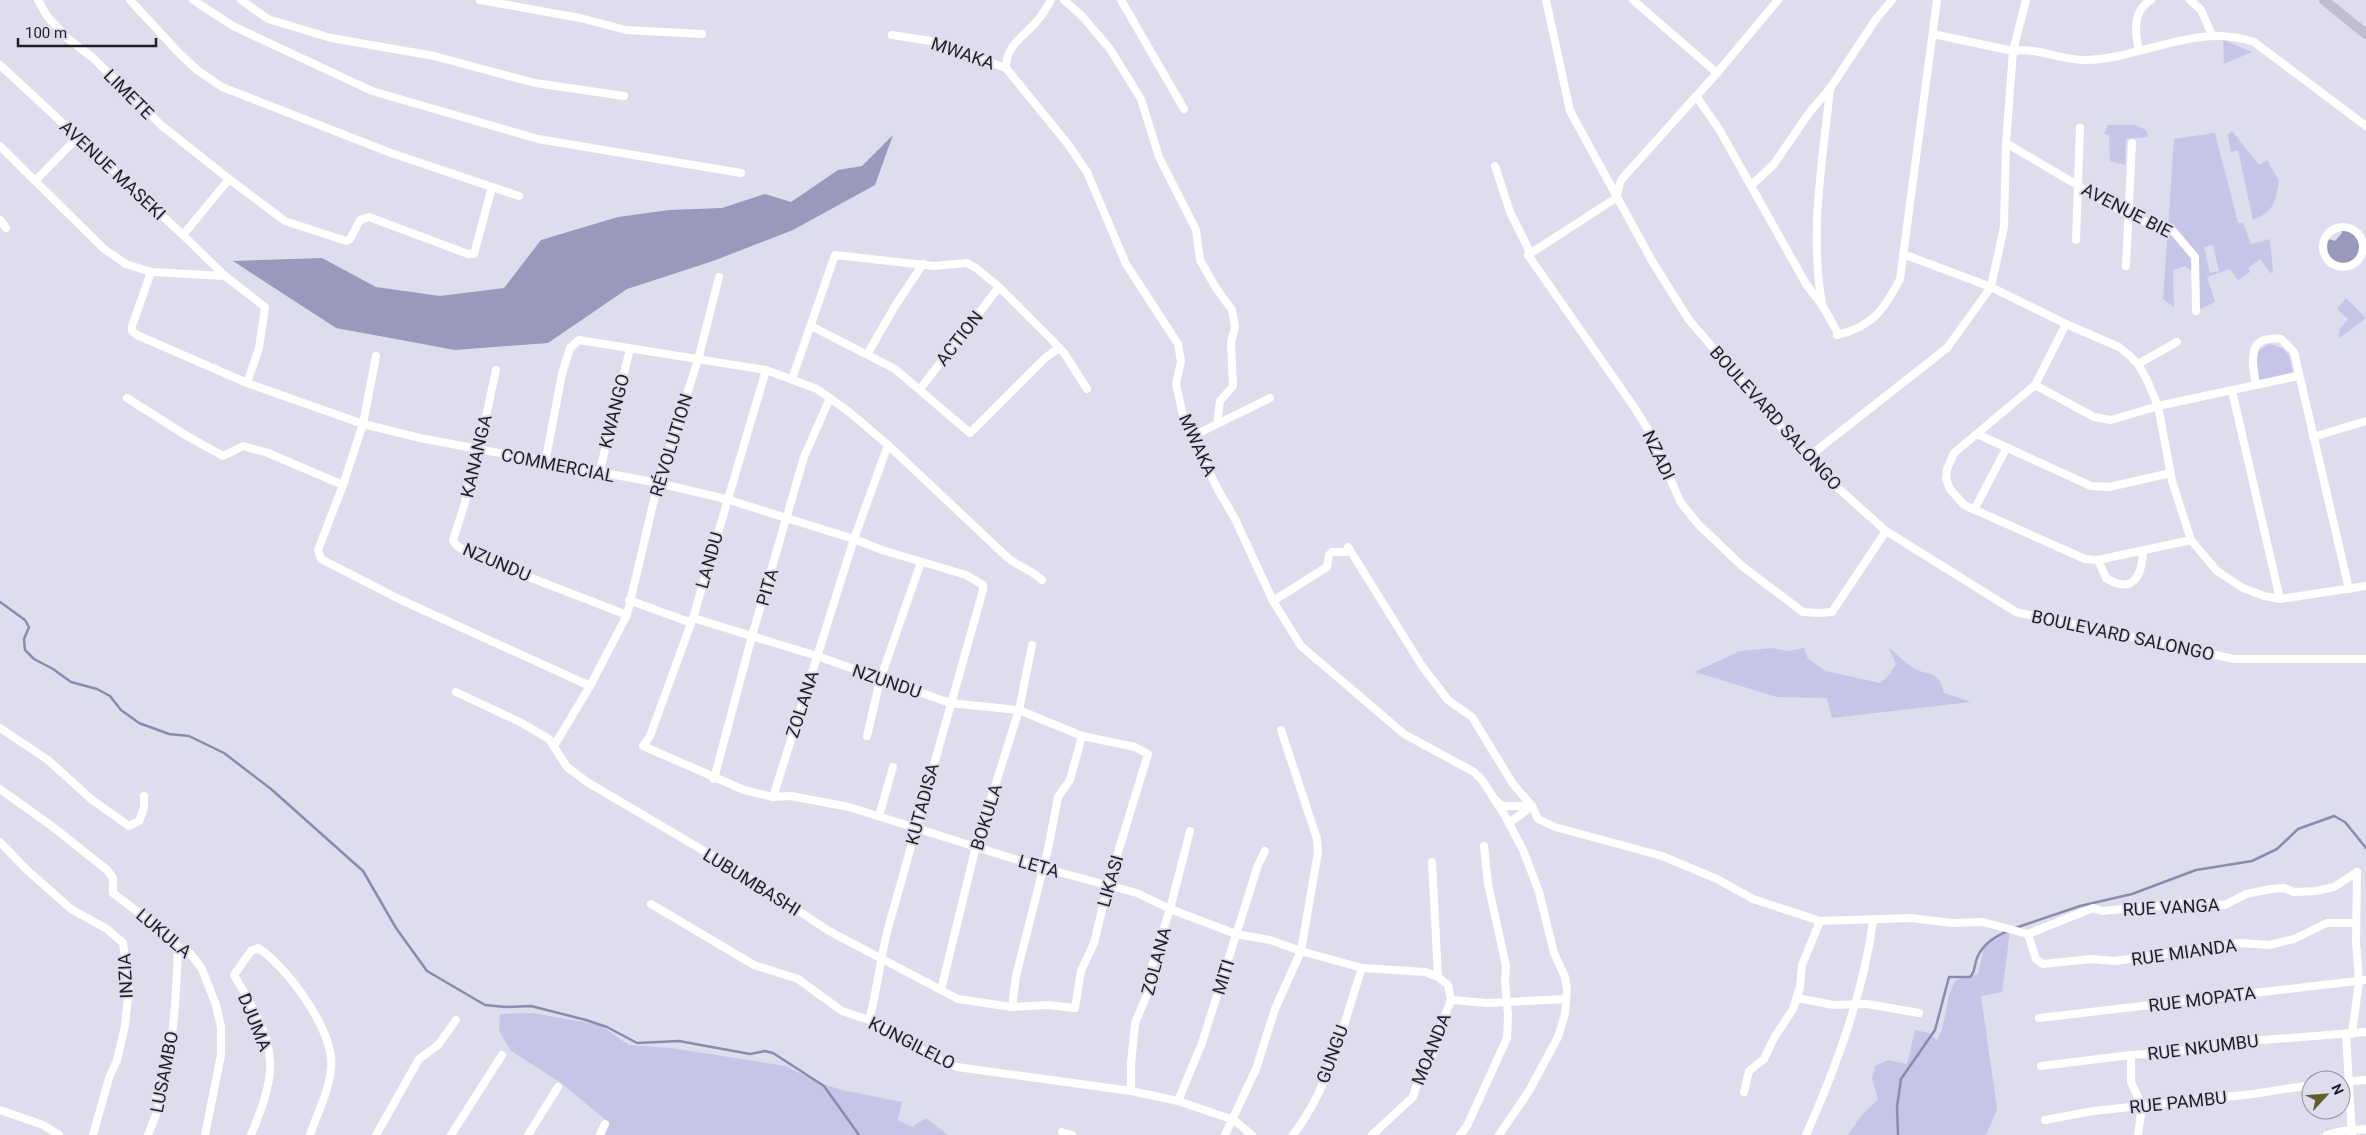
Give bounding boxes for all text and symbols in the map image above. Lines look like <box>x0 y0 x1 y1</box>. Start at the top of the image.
scale bar <box>18 15 155 47</box>
text: 100 m <box>25 24 67 42</box>
street label: MWAKA <box>928 32 998 74</box>
street label: LIMETE <box>100 65 158 123</box>
street label: AVENUE MASEKI <box>56 116 170 224</box>
street label: AVENUE BIE <box>2078 178 2176 242</box>
street label: ACTION <box>931 306 987 370</box>
street label: BOULEVARD SALONGO <box>1706 342 1846 494</box>
street label: KWANGO <box>595 372 633 450</box>
street label: RÉVOLUTION <box>645 391 697 499</box>
street label: MWAKA <box>1175 411 1221 480</box>
street label: KANANGA <box>456 412 496 500</box>
street label: NZADI <box>1638 427 1680 483</box>
street label: COMMERCIAL <box>500 444 617 486</box>
street label: LANDU <box>691 529 727 591</box>
street label: NZUNDU <box>460 538 534 586</box>
street label: PITA <box>752 566 782 608</box>
street label: BOULEVARD SALONGO <box>2030 605 2216 665</box>
street label: NZUNDU <box>850 659 924 703</box>
street label: ZOLANA <box>781 668 823 740</box>
street label: KUTADISA <box>901 761 943 847</box>
street label: BOKULA <box>966 781 1006 853</box>
street label: LUBUMBASHI <box>699 844 805 920</box>
street label: LETA <box>1016 850 1062 882</box>
street label: LIKASI <box>1093 853 1127 909</box>
street label: RUE VANGA <box>2122 894 2220 920</box>
street label: LUKULA <box>132 904 196 962</box>
street label: ZOLANA <box>1137 925 1175 997</box>
street label: RUE MIANDA <box>2130 934 2238 970</box>
street label: INZIA <box>113 953 137 999</box>
street label: MITI <box>1208 957 1238 997</box>
street label: RUE MOPATA <box>2147 982 2257 1016</box>
street label: DJUMA <box>234 990 276 1054</box>
street label: MOANDA <box>1407 1010 1455 1088</box>
street label: KUNGILELO <box>865 1012 959 1074</box>
street label: GUNGU <box>1312 1022 1352 1086</box>
street label: LUSAMBO <box>146 1029 182 1115</box>
street label: RUE NKUMBU <box>2146 1030 2260 1064</box>
north arrow <box>2301 1070 2351 1120</box>
text: N <box>2328 1081 2347 1097</box>
street label: RUE PAMBU <box>2128 1086 2228 1118</box>

